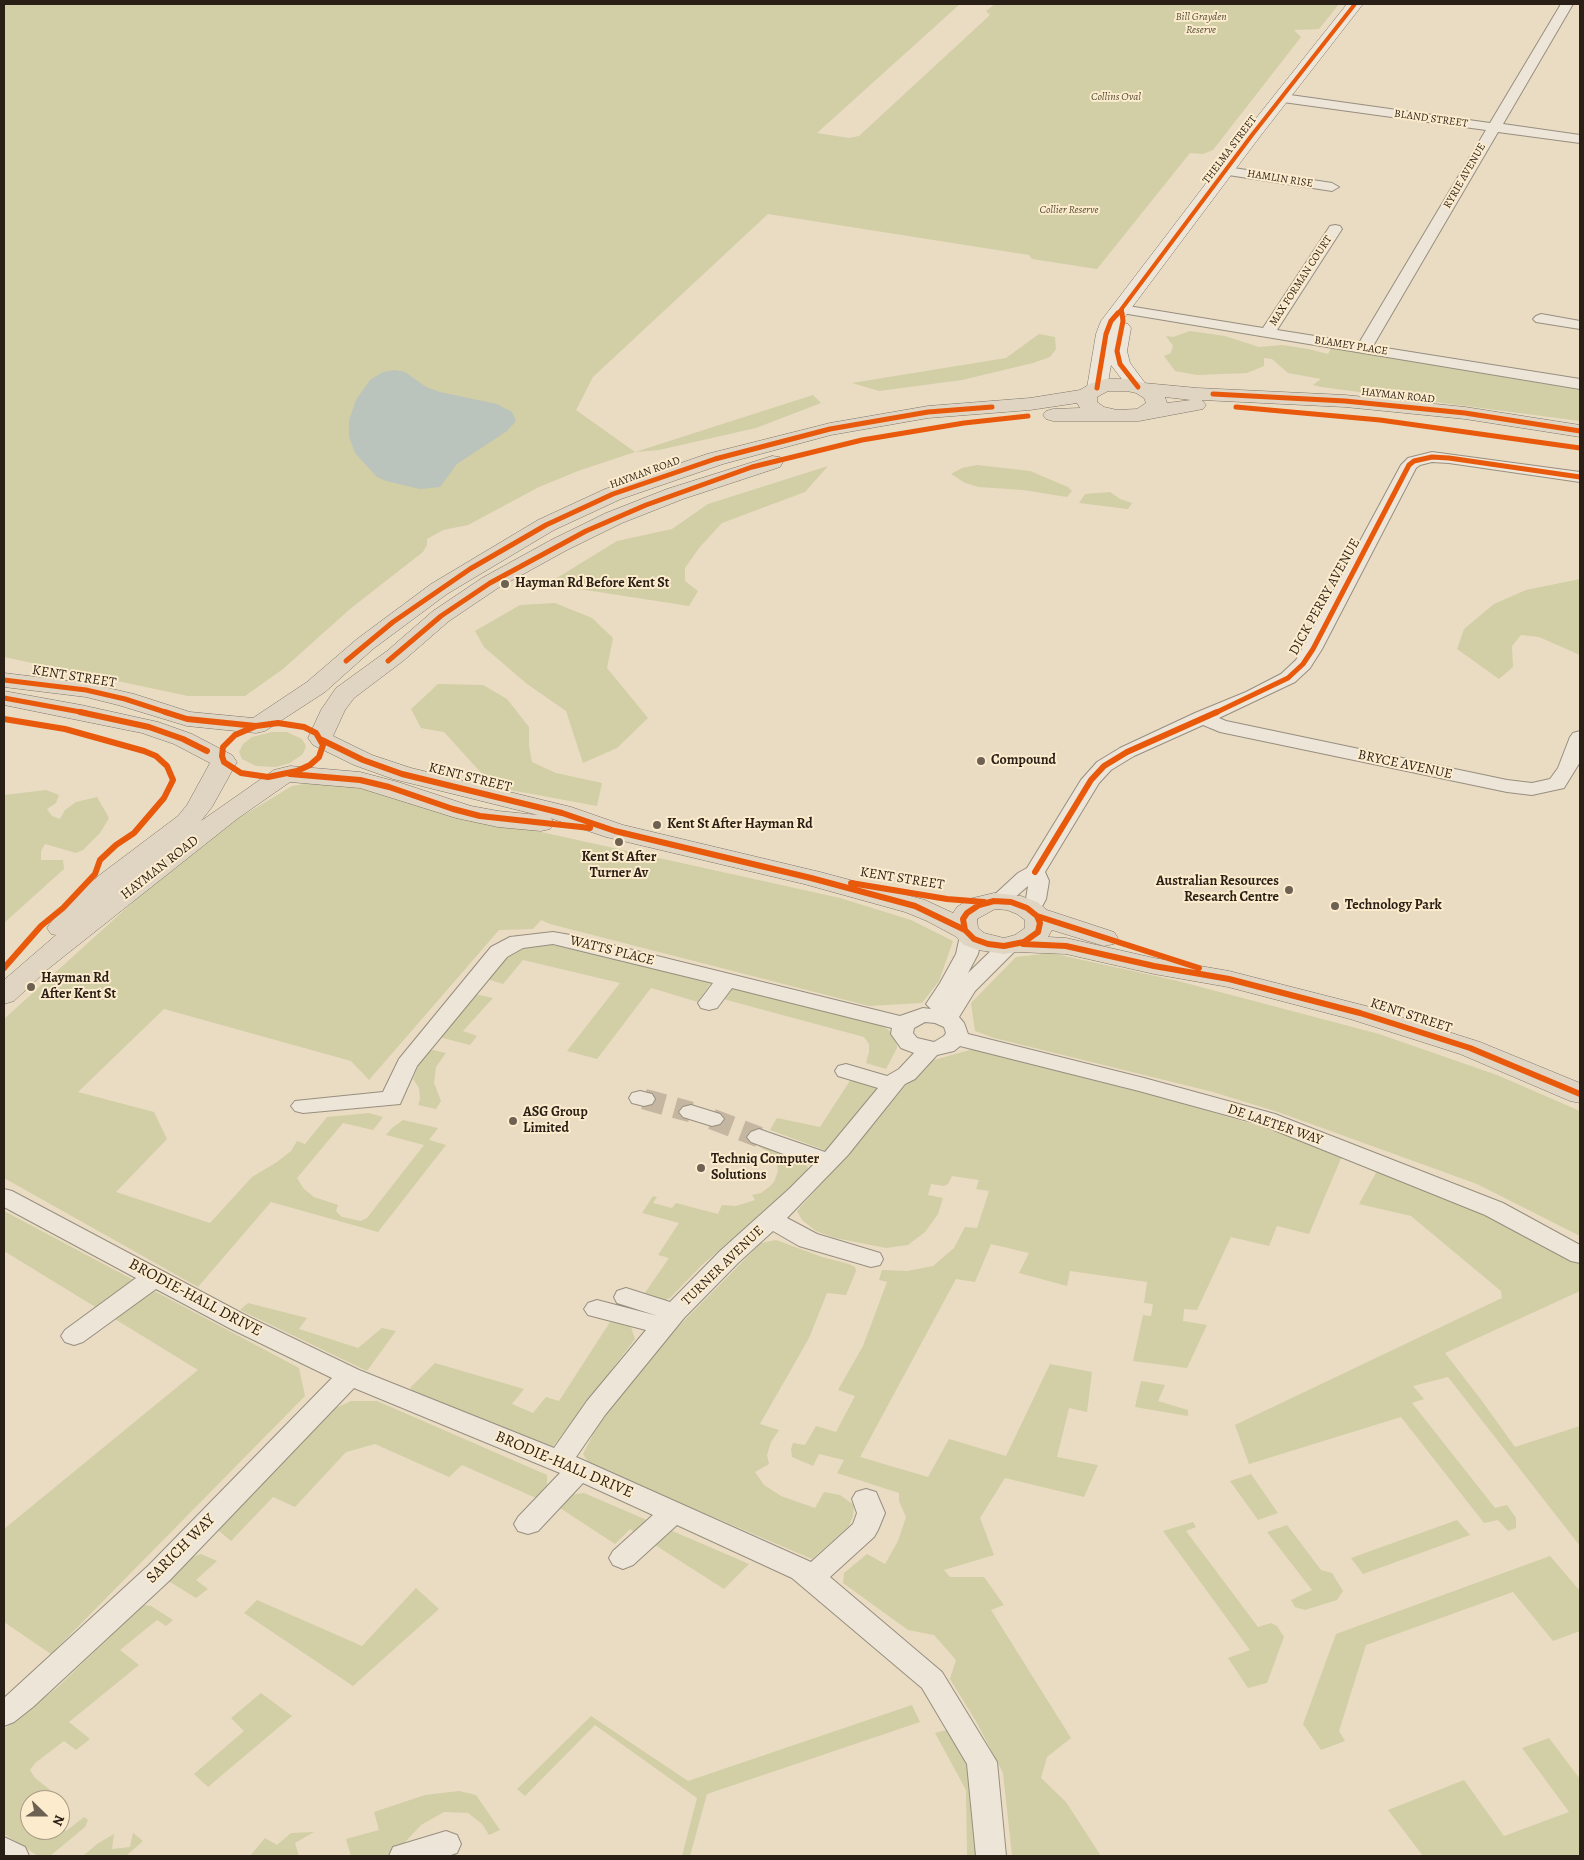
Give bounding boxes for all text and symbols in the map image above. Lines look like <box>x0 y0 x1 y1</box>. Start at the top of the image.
park label: Bill Grayden Reserve <box>1175 10 1227 36</box>
park label: Collins Oval <box>1091 90 1141 104</box>
street label: BLAND STREET <box>1393 107 1469 131</box>
street label: THELMA STREET <box>1200 113 1260 187</box>
street label: RYRIE AVENUE <box>1441 141 1489 211</box>
street label: HAMLIN RISE <box>1246 167 1314 191</box>
park label: Collier Reserve <box>1040 203 1098 217</box>
street label: MAX FORMAN COURT <box>1267 233 1335 329</box>
street label: BLAMEY PLACE <box>1313 334 1389 358</box>
street label: HAYMAN ROAD <box>1360 386 1436 406</box>
street label: HAYMAN ROAD <box>608 454 682 492</box>
street label: DICK PERRY AVENUE <box>1286 536 1364 658</box>
place label: Hayman Rd Before Kent St <box>515 576 669 592</box>
marker: Hayman Rd Before Kent St <box>499 578 511 590</box>
street label: KENT STREET <box>31 662 117 692</box>
street label: BRYCE AVENUE <box>1356 747 1454 783</box>
place label: Compound <box>991 753 1056 769</box>
marker: Compound <box>975 755 987 767</box>
street label: KENT STREET <box>427 760 513 796</box>
place label: Kent St After Hayman Rd <box>667 817 813 833</box>
marker: Kent St After Hayman Rd <box>651 819 663 831</box>
street label: HAYMAN ROAD <box>118 832 202 904</box>
marker: Kent St After Turner Av <box>613 836 625 848</box>
place label: Kent St After Turner Av <box>581 850 657 882</box>
street label: KENT STREET <box>859 864 945 894</box>
place label: Australian Resources Research Centre <box>1156 874 1279 906</box>
marker: Australian Resources Research Centre <box>1283 884 1295 896</box>
place label: Technology Park <box>1345 898 1442 914</box>
marker: Technology Park <box>1329 900 1341 912</box>
street label: WATTS PLACE <box>568 932 656 970</box>
place label: Hayman Rd After Kent St <box>41 971 116 1004</box>
marker: Hayman Rd After Kent St <box>25 981 37 993</box>
street label: KENT STREET <box>1368 995 1454 1037</box>
street label: DE LAETER WAY <box>1225 1101 1325 1149</box>
place label: ASG Group Limited <box>523 1105 588 1138</box>
marker: ASG Group Limited <box>507 1115 519 1127</box>
place label: Techniq Computer Solutions <box>711 1152 819 1184</box>
marker: Techniq Computer Solutions <box>695 1162 707 1174</box>
street label: TURNER AVENUE <box>678 1223 768 1309</box>
street label: BRODIE-HALL DRIVE <box>125 1255 265 1341</box>
street label: BRODIE-HALL DRIVE <box>492 1427 636 1503</box>
street label: SARICH WAY <box>142 1510 220 1588</box>
north arrow <box>20 1790 70 1840</box>
text: N <box>48 1812 69 1829</box>

